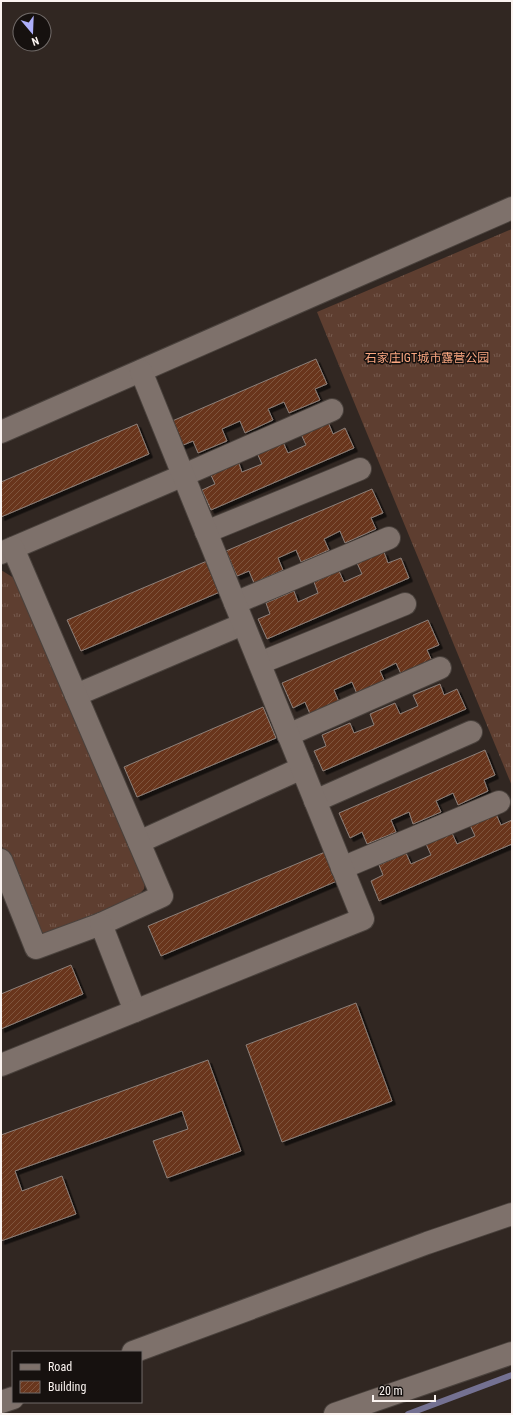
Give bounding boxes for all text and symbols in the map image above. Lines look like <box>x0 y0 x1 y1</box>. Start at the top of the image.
north arrow <box>12 12 52 52</box>
text: N <box>30 34 40 48</box>
park label: 石家庄IGT城市露营公园 <box>365 351 489 365</box>
legend <box>12 1351 142 1403</box>
text: Road <box>48 1360 72 1374</box>
scale bar <box>373 1377 435 1403</box>
text: Building <box>48 1380 86 1394</box>
text: 20 m <box>379 1384 403 1398</box>

